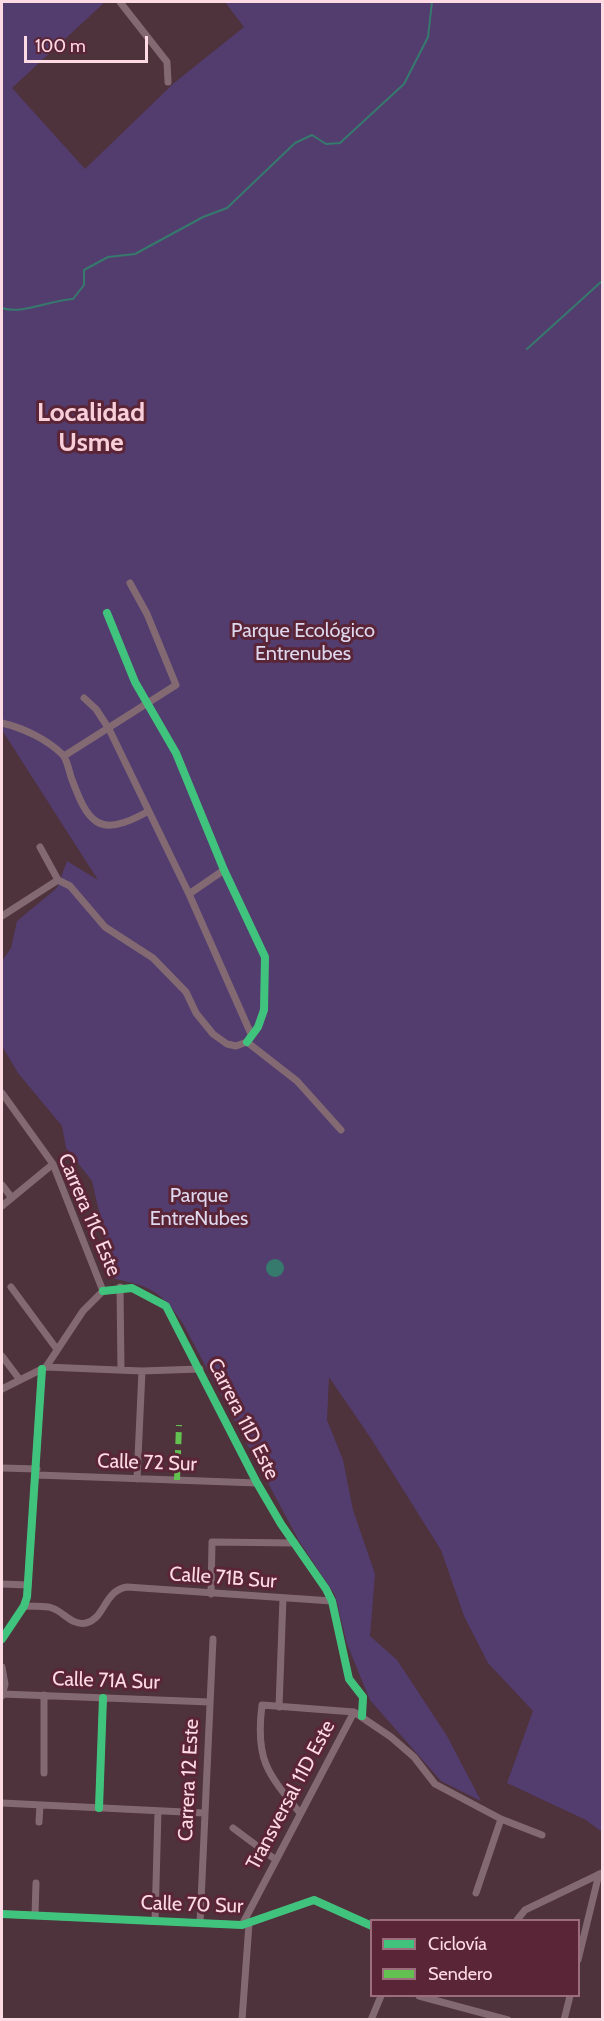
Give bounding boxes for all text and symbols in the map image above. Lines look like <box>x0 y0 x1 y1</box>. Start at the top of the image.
scale bar <box>27 24 152 62</box>
text: 100 m <box>35 35 86 57</box>
district label: Localidad Usme <box>37 397 145 458</box>
park label: Parque Ecológico Entrenubes <box>231 619 375 666</box>
street label: Carrera 11C Este <box>52 1150 126 1280</box>
park label: Parque EntreNubes <box>150 1184 248 1231</box>
street label: Carrera 11D Este <box>202 1354 284 1484</box>
street label: Calle 72 Sur <box>97 1449 197 1477</box>
street label: Calle 71B Sur <box>169 1562 277 1594</box>
street label: Calle 71A Sur <box>52 1667 160 1695</box>
street label: Transversal 11D Este <box>242 1716 340 1874</box>
street label: Carrera 12 Este <box>174 1718 204 1842</box>
street label: Calle 70 Sur <box>140 1891 244 1919</box>
legend <box>370 1919 580 1997</box>
text: Ciclovía <box>428 1933 487 1955</box>
text: Sendero <box>428 1963 492 1985</box>

